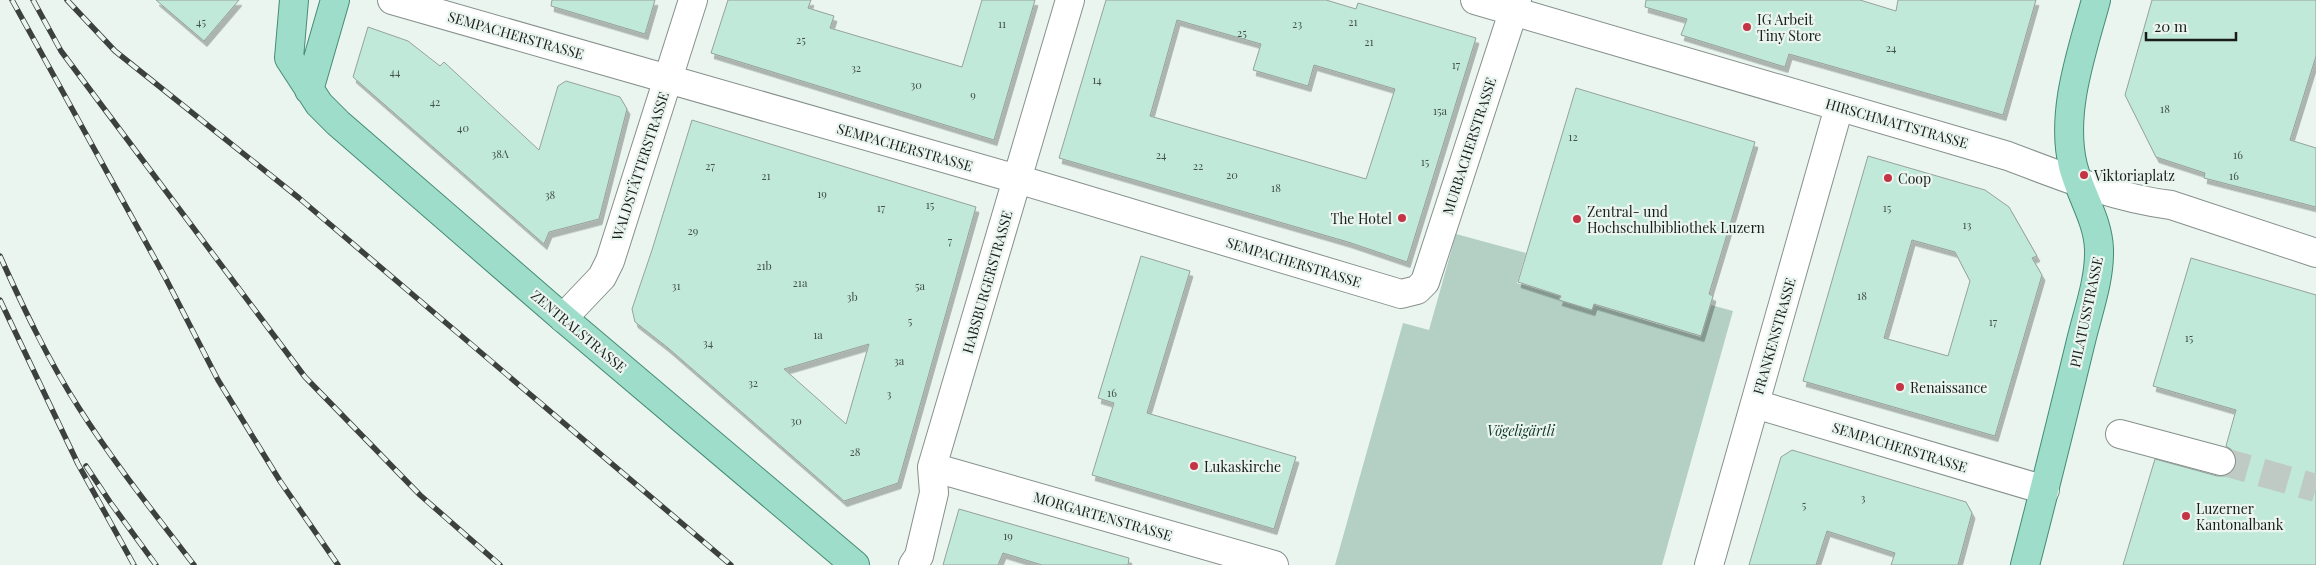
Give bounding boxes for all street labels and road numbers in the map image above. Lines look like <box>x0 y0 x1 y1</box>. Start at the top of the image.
street label: SEMPACHERSTRASSE <box>446 7 586 63</box>
street label: MURBACHERSTRASSE <box>1438 75 1500 217</box>
street label: WALDSTÄTTERSTRASSE <box>607 89 673 244</box>
street label: HIRSCHMATTSTRASSE <box>1823 94 1971 152</box>
street label: SEMPACHERSTRASSE <box>835 119 975 175</box>
street label: HABSBURGERSTRASSE <box>957 208 1017 356</box>
street label: SEMPACHERSTRASSE <box>1224 232 1364 292</box>
street label: PILATUSSTRASSE <box>2065 255 2107 369</box>
street label: FRANKENSTRASSE <box>1748 275 1800 397</box>
street label: ZENTRALSTRASSE <box>527 285 631 377</box>
street label: SEMPACHERSTRASSE <box>1830 417 1970 477</box>
street label: MORGARTENSTRASSE <box>1031 487 1175 545</box>

